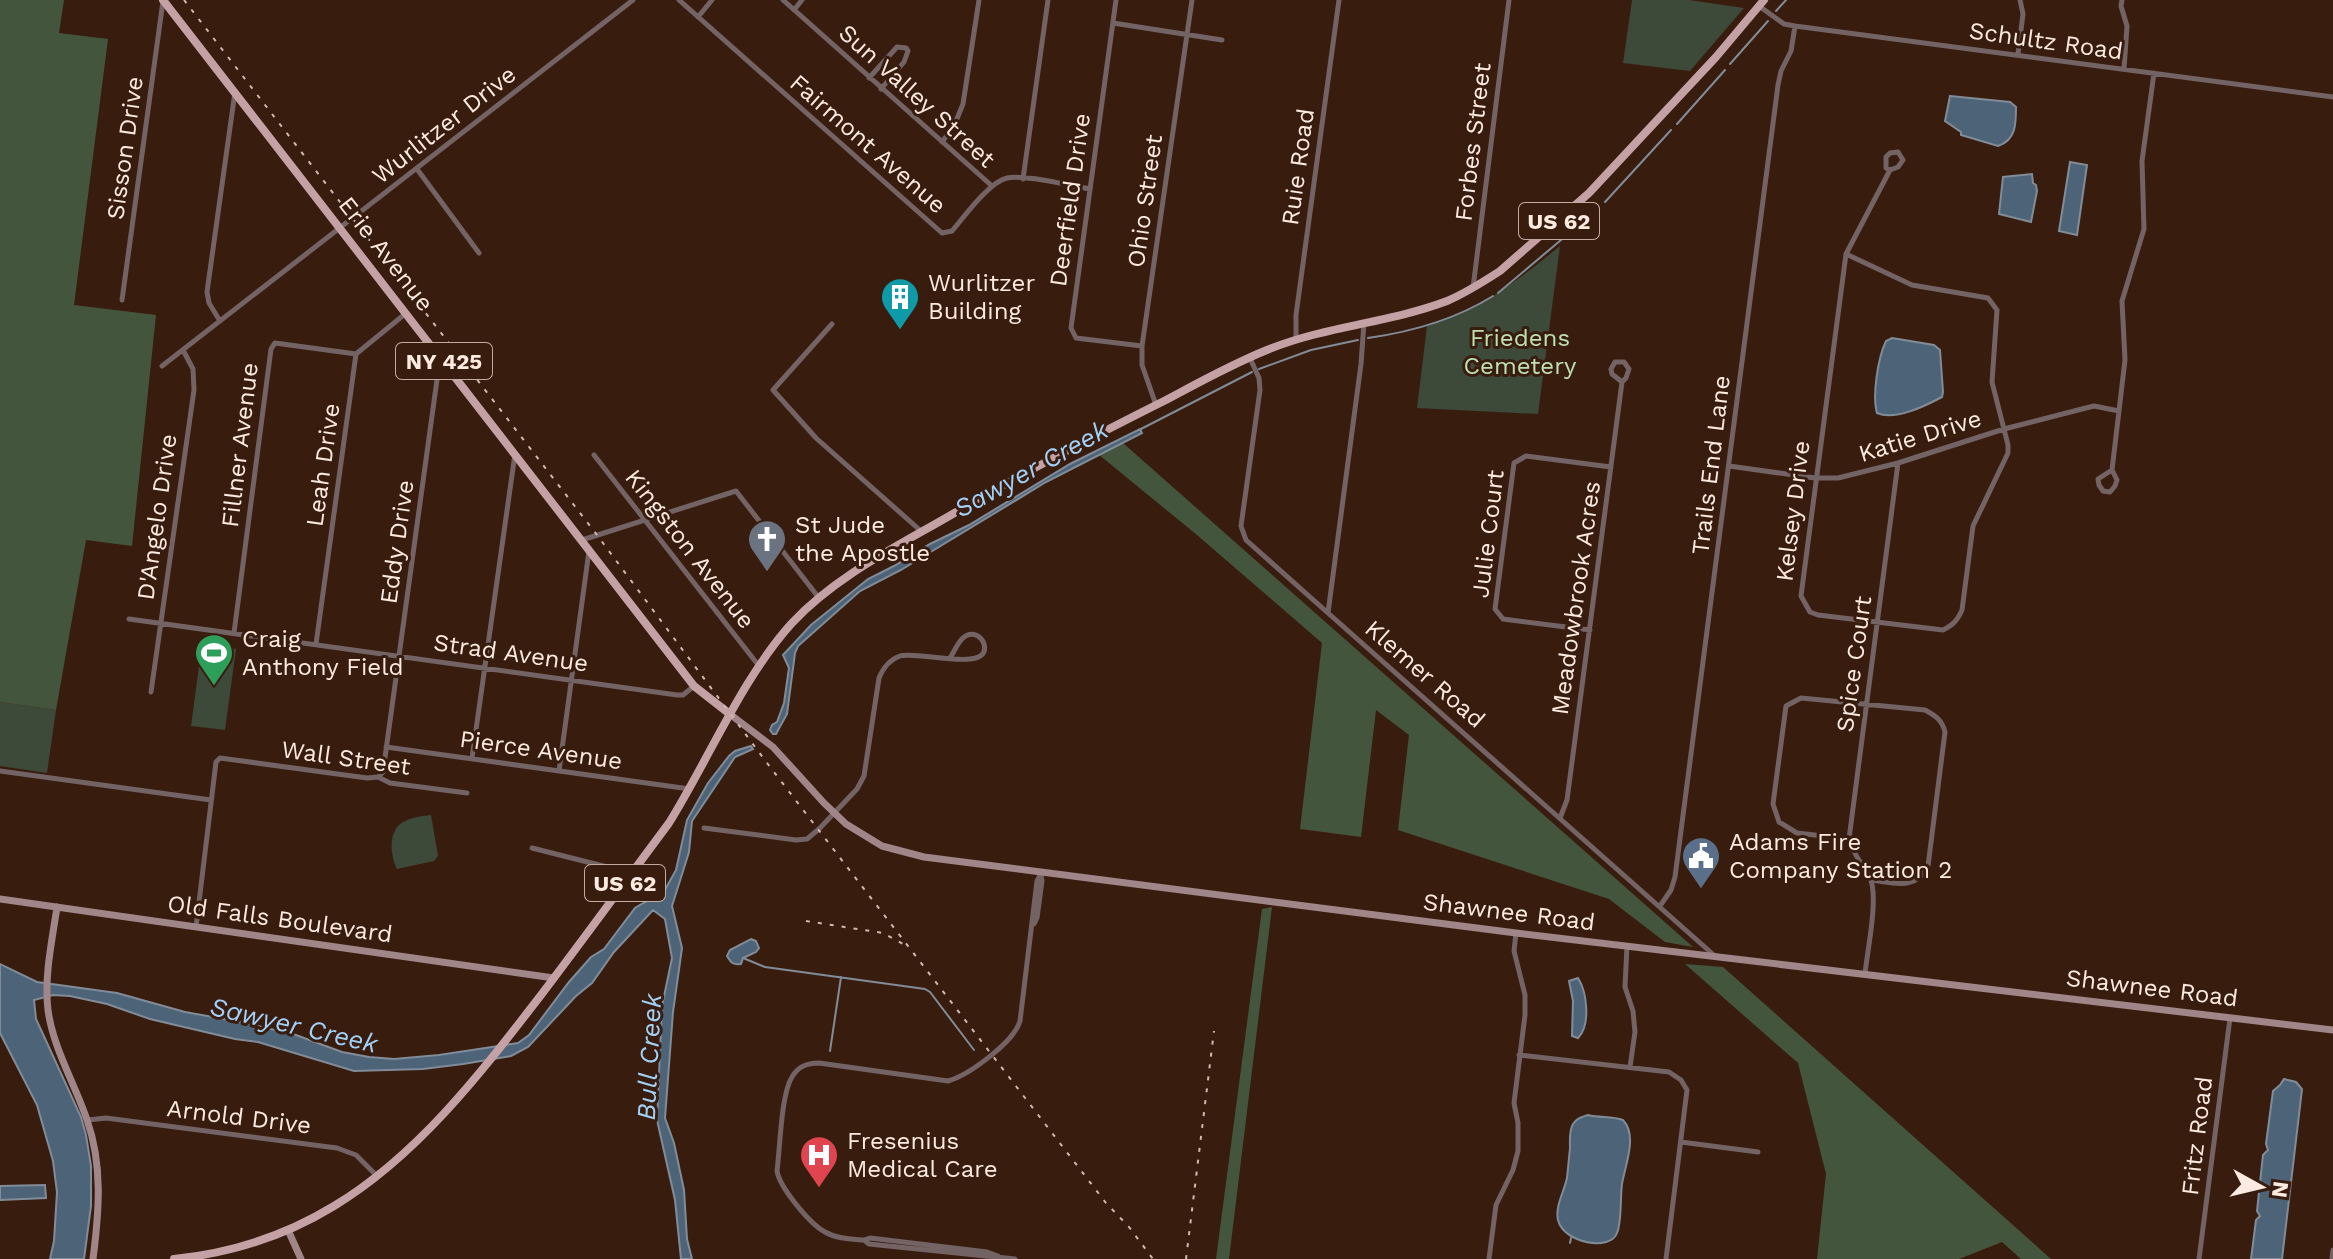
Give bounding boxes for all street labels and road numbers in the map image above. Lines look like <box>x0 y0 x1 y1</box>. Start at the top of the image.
street label: Schultz Road <box>1967 16 2125 66</box>
street label: Sun Valley Street <box>833 19 1001 173</box>
street label: Wurlitzer Drive <box>367 60 521 190</box>
street label: Forbes Street <box>1449 61 1497 223</box>
street label: Fairmont Avenue <box>784 69 952 219</box>
street label: Sisson Drive <box>101 75 149 221</box>
street label: Ruie Road <box>1276 107 1320 227</box>
street label: Deerfield Drive <box>1044 112 1096 288</box>
street label: Ohio Street <box>1122 133 1168 269</box>
street label: Erie Avenue <box>333 191 439 317</box>
road number: US 62 <box>1519 203 1599 239</box>
road number: NY 425 <box>396 343 492 379</box>
street label: Fillner Avenue <box>216 361 264 529</box>
street label: Trails End Lane <box>1686 374 1736 556</box>
street label: Leah Drive <box>300 402 346 528</box>
street label: Katie Drive <box>1855 404 1985 468</box>
street label: D'Angelo Drive <box>131 432 183 602</box>
street label: Kelsey Drive <box>1770 439 1816 583</box>
street label: Kingston Avenue <box>619 464 761 634</box>
street label: Julie Court <box>1466 468 1510 600</box>
street label: Eddy Drive <box>374 478 420 606</box>
street label: Meadowbrook Acres <box>1546 479 1606 717</box>
street label: Spice Court <box>1831 594 1877 734</box>
street label: Klemer Road <box>1359 614 1491 734</box>
street label: Strad Avenue <box>432 628 590 678</box>
street label: Pierce Avenue <box>458 725 624 775</box>
street label: Wall Street <box>280 735 412 781</box>
road number: US 62 <box>585 865 665 901</box>
street label: Shawnee Road <box>1421 888 1597 936</box>
street label: Old Falls Boulevard <box>166 889 394 949</box>
street label: Shawnee Road <box>2064 964 2240 1012</box>
street label: Fritz Road <box>2176 1075 2218 1197</box>
street label: Arnold Drive <box>165 1094 313 1140</box>

